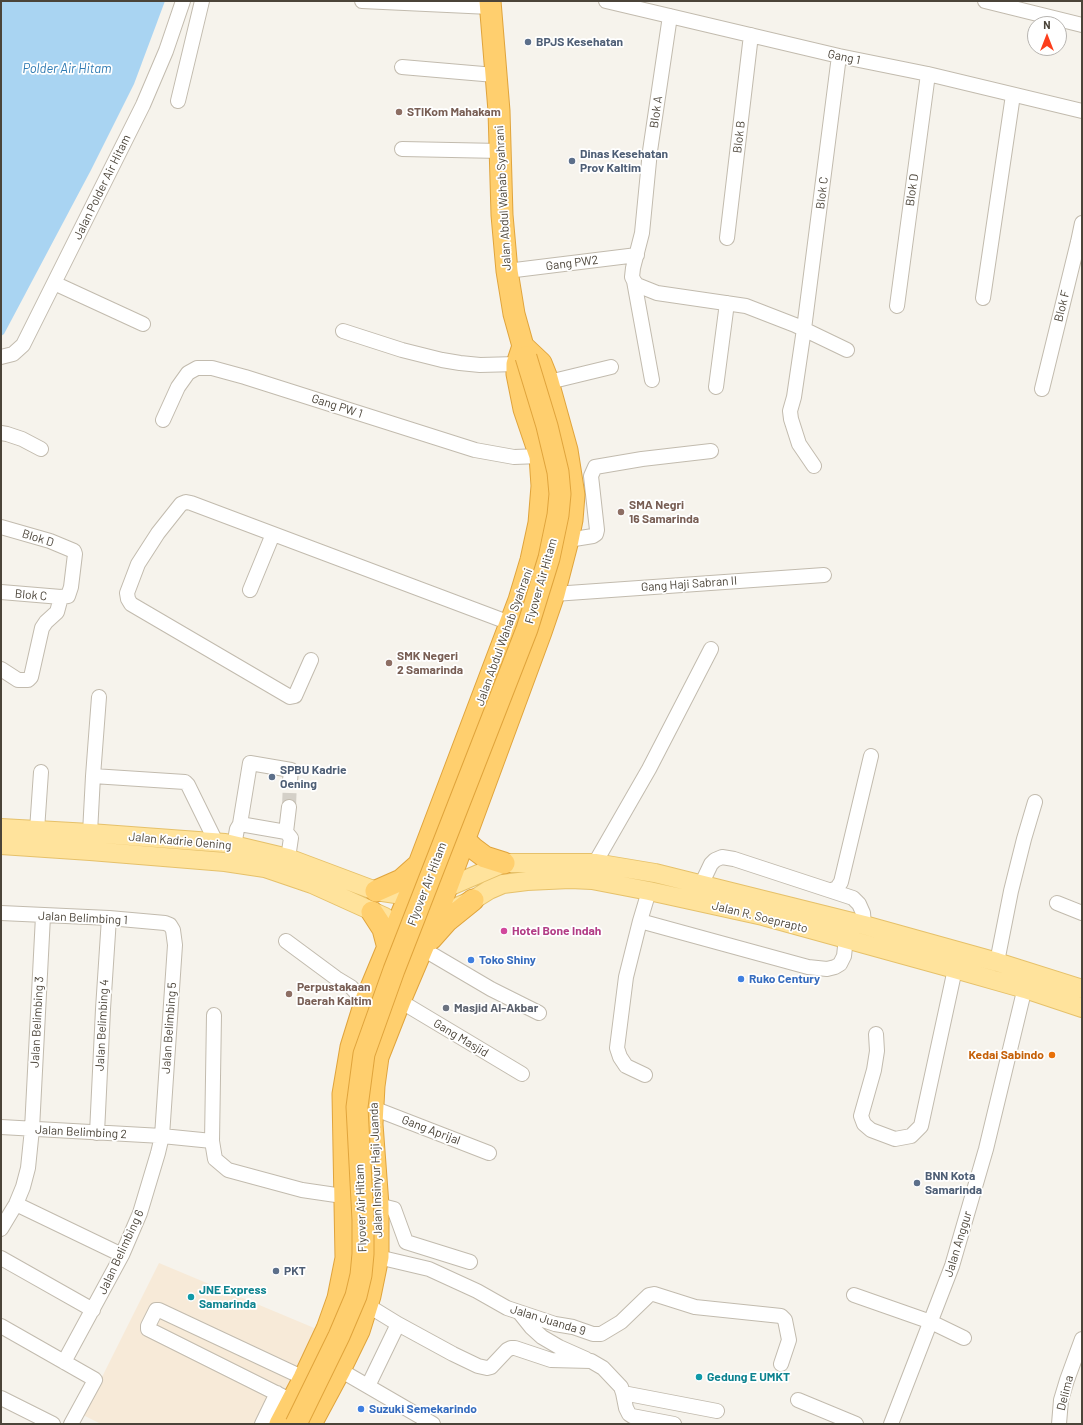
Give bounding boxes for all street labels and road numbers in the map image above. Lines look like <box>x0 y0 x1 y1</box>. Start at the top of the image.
street label: Gang 1 <box>826 47 862 67</box>
street label: Blok A <box>647 95 665 129</box>
street label: Blok B <box>730 120 748 154</box>
street label: Jalan Abdul Wahab Syahrani <box>492 125 514 271</box>
street label: Jalan Polder Air Hitam <box>70 132 134 242</box>
street label: Blok D <box>903 173 921 207</box>
street label: Blok C <box>813 176 831 210</box>
street label: Gang PW2 <box>545 253 599 273</box>
street label: Blok F <box>1051 289 1073 323</box>
street label: Gang PW 1 <box>310 391 364 421</box>
street label: Blok D <box>20 526 56 550</box>
street label: Flyover Air Hitam <box>522 537 560 625</box>
street label: Jalan Abdul Wahab Syahrani <box>472 566 536 708</box>
street label: Gang Haji Sabran II <box>640 573 738 595</box>
street label: Blok C <box>14 586 48 604</box>
street label: Jalan Kadrie Oening <box>128 829 232 853</box>
street label: Flyover Air Hitam <box>404 840 450 928</box>
street label: Jalan R. Soeprapto <box>711 898 809 936</box>
street label: Jalan Belimbing 1 <box>38 908 128 928</box>
street label: Jalan Belimbing 3 <box>27 976 47 1068</box>
street label: Jalan Belimbing 4 <box>92 979 112 1071</box>
street label: Jalan Belimbing 5 <box>159 982 179 1074</box>
street label: Gang Masjid <box>431 1016 491 1060</box>
street label: Jalan Insinyur Haji Juanda <box>366 1102 386 1238</box>
street label: Gang Aprijal <box>400 1112 462 1148</box>
street label: Jalan Belimbing 2 <box>35 1122 127 1142</box>
street label: Flyover Air Hitam <box>352 1164 370 1252</box>
street label: Jalan Belimbing 6 <box>95 1207 147 1297</box>
street label: Jalan Anggur <box>941 1209 975 1279</box>
street label: Jalan Juanda 9 <box>509 1302 587 1338</box>
street label: Delima <box>1054 1374 1076 1412</box>

